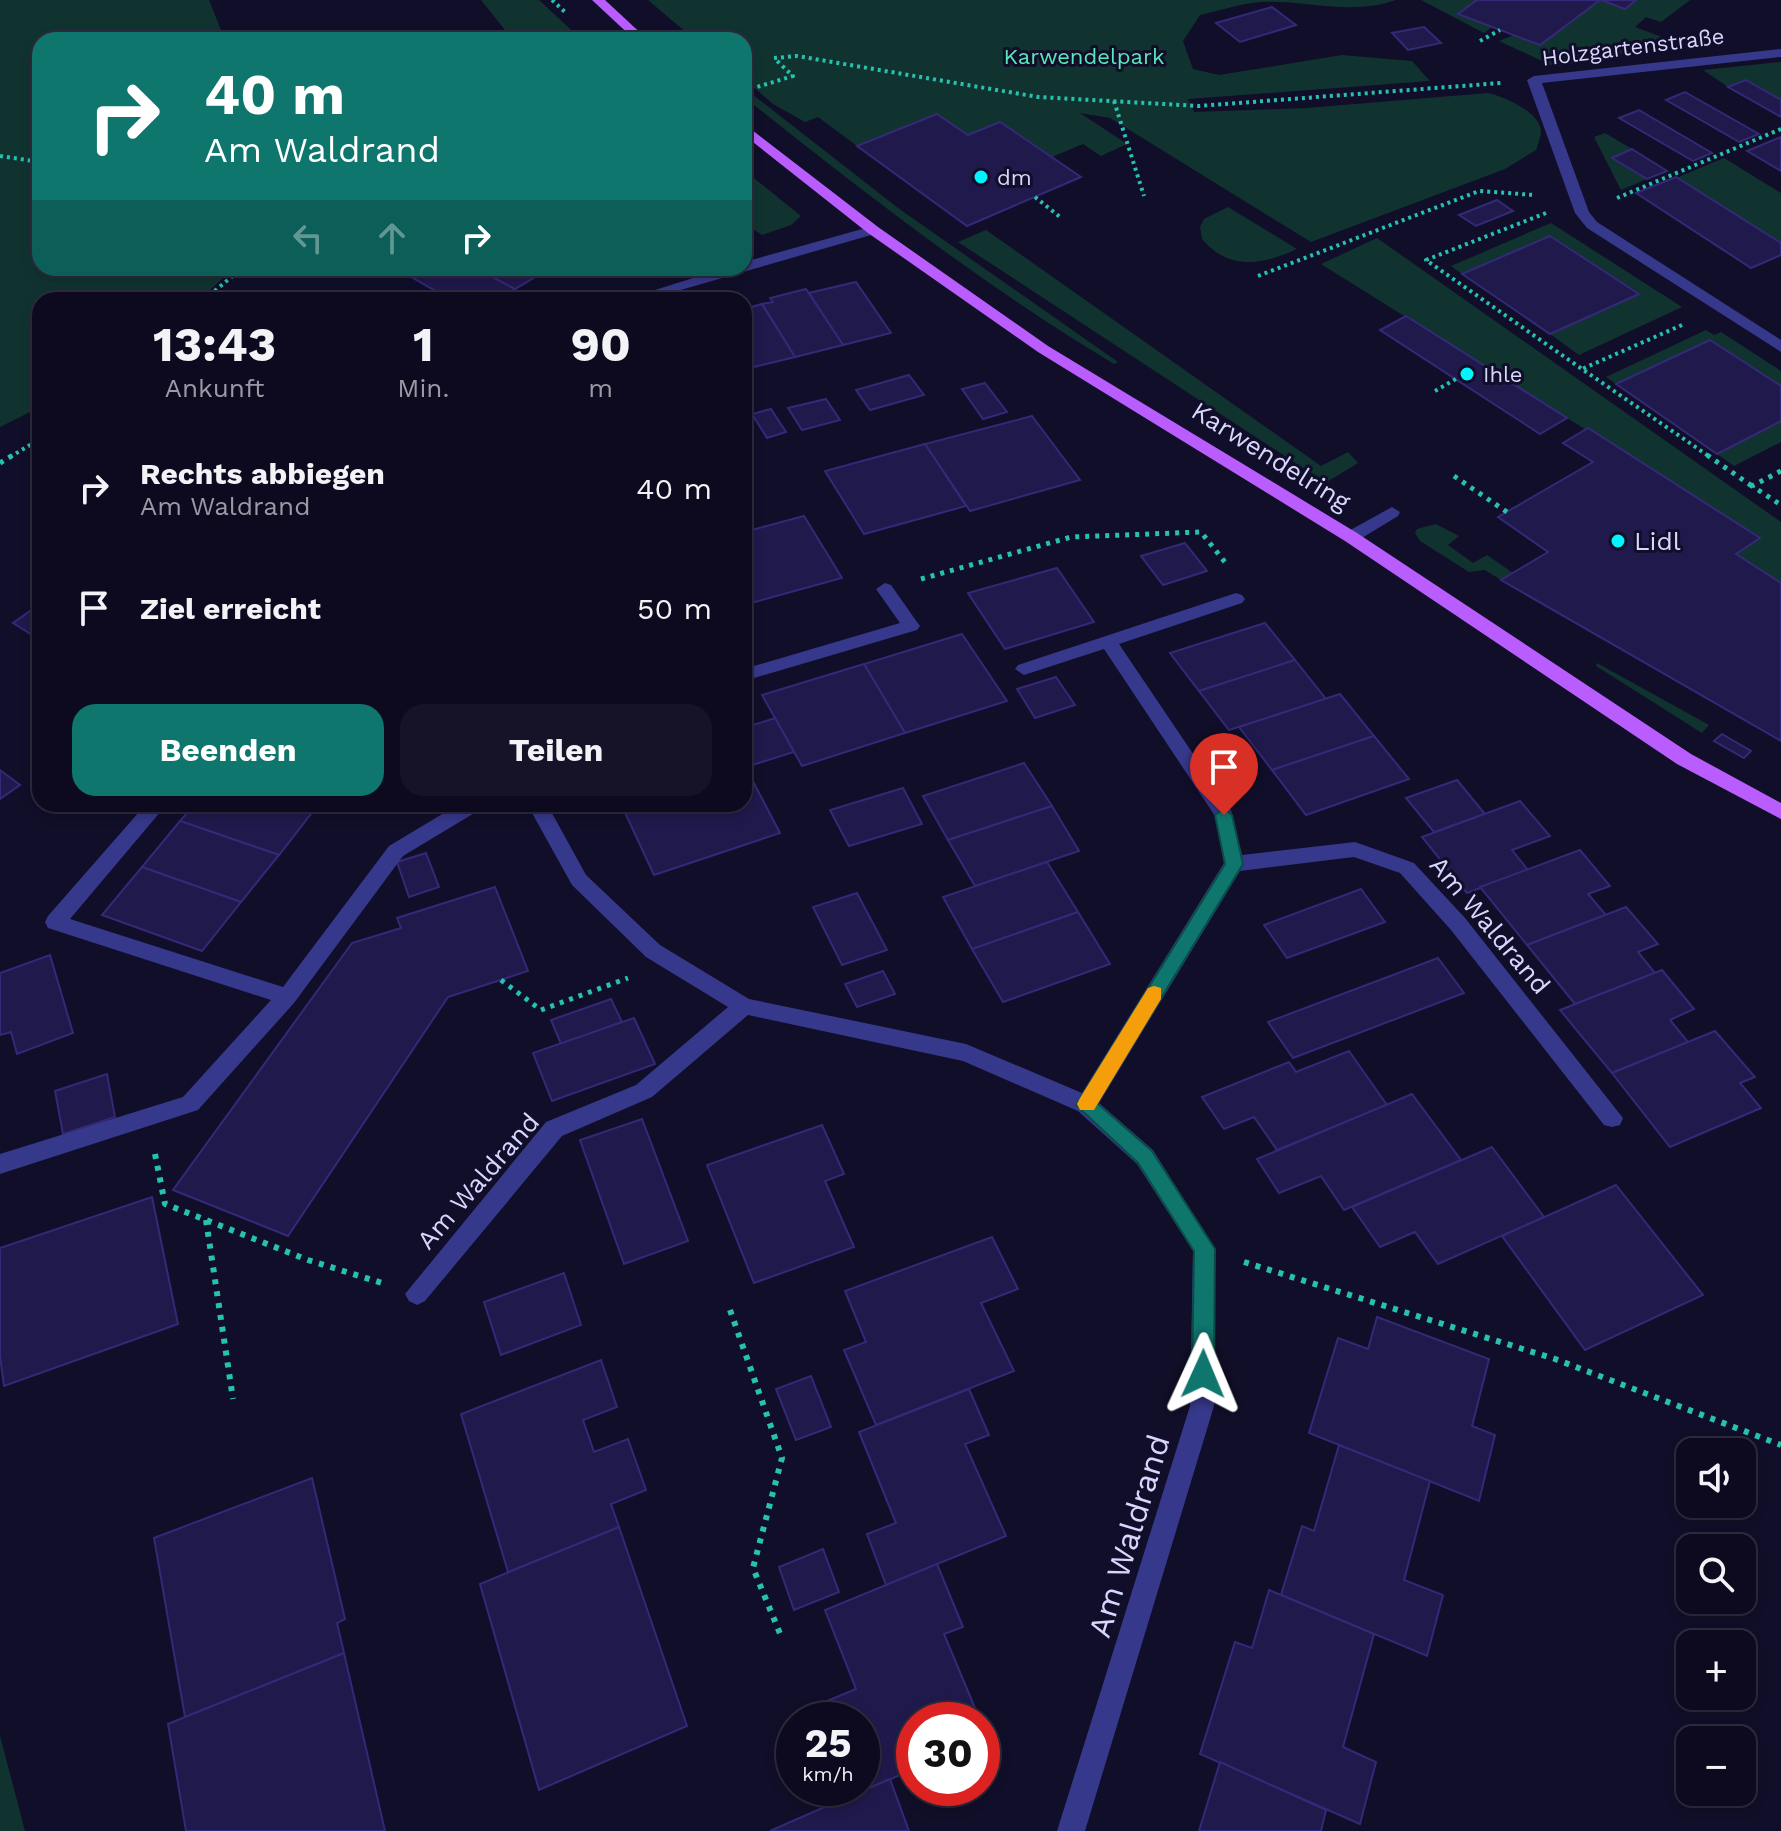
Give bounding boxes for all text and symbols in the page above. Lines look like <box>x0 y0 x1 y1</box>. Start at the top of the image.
street label: Holzgartenstraße <box>1540 23 1726 71</box>
park label: Karwendelpark <box>1004 44 1164 69</box>
text: 40 m <box>204 62 345 128</box>
icon: right <box>72 64 176 168</box>
text: Am Waldrand <box>204 129 440 171</box>
place label: dm <box>997 165 1032 190</box>
marker: dm <box>972 168 990 186</box>
icon: left <box>286 216 330 260</box>
icon: ahead <box>370 216 414 260</box>
icon: right <box>454 216 498 260</box>
text: 13:43 <box>153 316 276 373</box>
text: 1 <box>413 316 434 373</box>
text: 90 <box>570 316 631 373</box>
place label: Ihle <box>1483 362 1522 387</box>
marker: Ihle <box>1458 365 1476 383</box>
text: Ankunft <box>165 373 265 403</box>
text: Min. <box>397 373 449 403</box>
text: m <box>588 373 613 403</box>
street label: Karwendelring <box>1186 395 1356 517</box>
text: Rechts abbiegen <box>140 456 385 491</box>
icon: right <box>72 466 116 510</box>
text: 40 m <box>636 471 712 506</box>
text: Am Waldrand <box>140 491 310 521</box>
place label: Lidl <box>1634 526 1681 556</box>
marker: Lidl <box>1609 532 1627 550</box>
icon: arrive <box>72 586 116 630</box>
text: Ziel erreicht <box>140 591 321 626</box>
text: 50 m <box>637 591 712 626</box>
button: Beenden <box>72 704 384 796</box>
button: Teilen <box>400 704 712 796</box>
pin <box>1190 733 1258 815</box>
icon: arrive <box>1202 745 1246 789</box>
street label: Am Waldrand <box>1424 850 1556 1000</box>
street label: Am Waldrand <box>411 1107 545 1255</box>
position arrow <box>1161 1332 1245 1416</box>
street label: Am Waldrand <box>1080 1430 1178 1642</box>
map controls <box>1676 1438 1756 1806</box>
button: sound <box>1676 1438 1756 1518</box>
button: search <box>1676 1534 1756 1614</box>
button: + <box>1676 1630 1756 1710</box>
speed limit sign: 30 <box>896 1702 1000 1806</box>
text: 25 <box>804 1720 852 1767</box>
button: − <box>1676 1726 1756 1806</box>
text: km/h <box>802 1762 854 1786</box>

